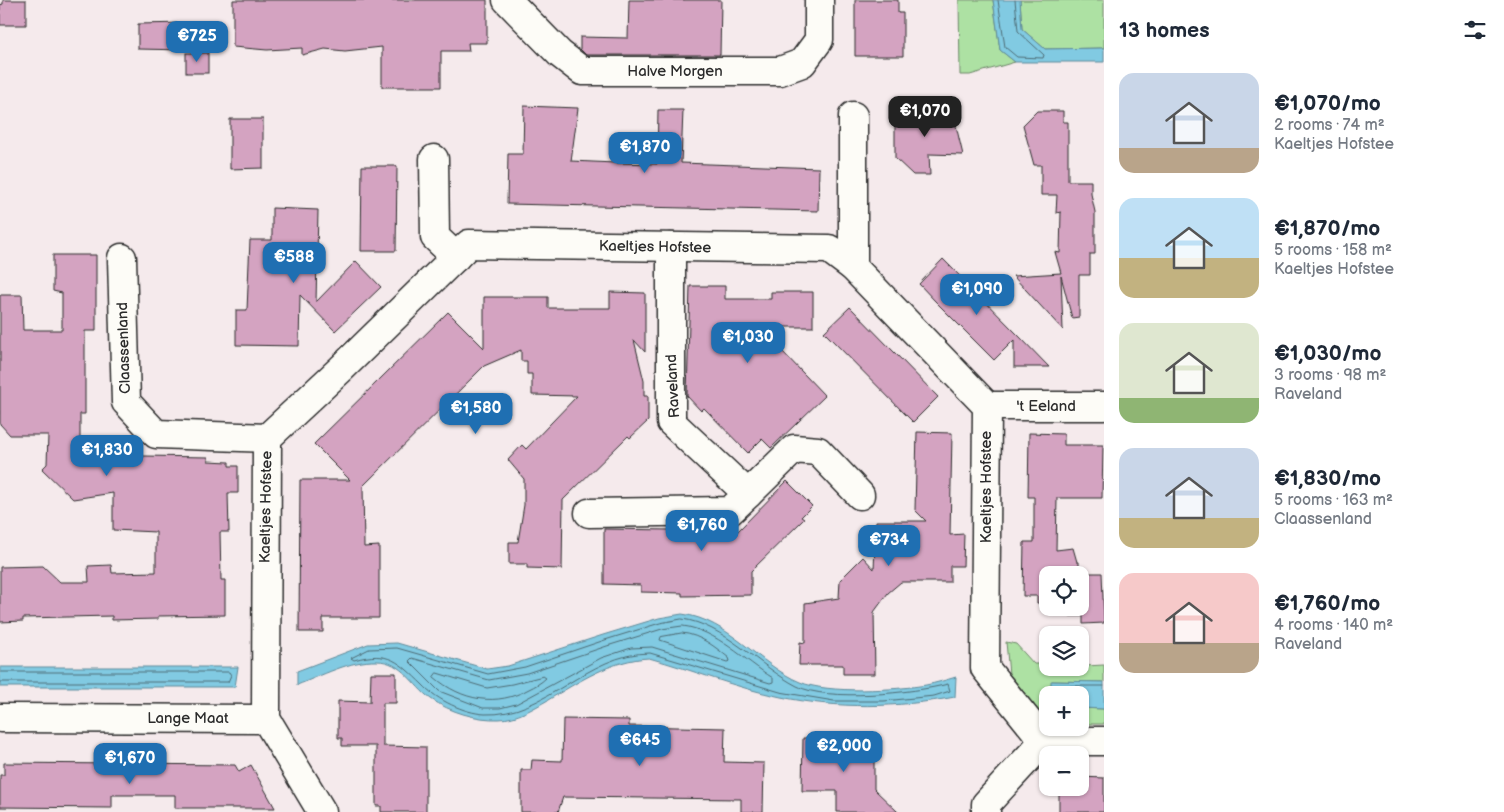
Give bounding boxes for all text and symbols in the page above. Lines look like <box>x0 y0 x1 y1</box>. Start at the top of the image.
icon: filters <box>1461 16 1489 44</box>
text: 13 homes <box>1119 18 1210 43</box>
pin: €725 <box>167 20 227 63</box>
text: €725 <box>177 27 217 46</box>
street label: Halve Morgen <box>627 62 723 81</box>
text: €1,070/mo <box>1274 91 1381 116</box>
icon: home <box>1159 93 1219 153</box>
pin: €1,070 <box>884 96 966 138</box>
text: €1,070 <box>899 102 951 121</box>
text: 2 rooms · 74 m² <box>1274 116 1385 135</box>
pin: €1,870 <box>604 132 686 174</box>
text: Kaeltjes Hofstee <box>1274 135 1394 154</box>
text: €1,870 <box>620 138 670 157</box>
text: €1,870/mo <box>1274 216 1380 241</box>
icon: home <box>1159 218 1219 278</box>
street label: Kaeltjes Hofstee <box>599 237 711 257</box>
text: 5 rooms · 158 m² <box>1274 241 1392 260</box>
pin: €588 <box>264 242 324 284</box>
text: €588 <box>274 248 314 267</box>
text: Kaeltjes Hofstee <box>1274 260 1394 279</box>
pin: €1,090 <box>936 274 1018 316</box>
text: €1,090 <box>951 280 1003 299</box>
street label: Claassenland <box>113 302 135 394</box>
pin: €1,030 <box>707 322 789 364</box>
text: €1,030 <box>722 328 774 347</box>
text: €1,030/mo <box>1274 341 1381 366</box>
icon: home <box>1159 343 1219 403</box>
street label: Raveland <box>662 354 684 418</box>
text: 3 rooms · 98 m² <box>1274 366 1386 385</box>
text: Raveland <box>1274 385 1342 404</box>
pin: €1,580 <box>435 392 517 435</box>
street label: 't Eeland <box>1016 397 1076 416</box>
text: €1,580 <box>450 399 502 418</box>
street label: Kaeltjes Hofstee <box>977 431 996 543</box>
pin: €1,830 <box>66 434 148 477</box>
text: €1,830 <box>81 441 133 460</box>
street label: Kaeltjes Hofstee <box>256 451 276 563</box>
text: €1,830/mo <box>1274 466 1381 491</box>
icon: home <box>1159 468 1219 528</box>
text: 5 rooms · 163 m² <box>1274 491 1393 510</box>
pin: €1,760 <box>661 510 743 552</box>
text: Claassenland <box>1274 510 1372 529</box>
text: €1,760 <box>677 516 727 535</box>
pin: €734 <box>859 524 919 567</box>
text: €734 <box>869 531 909 550</box>
map controls <box>1039 566 1089 796</box>
button: locate <box>1039 566 1089 616</box>
text: €1,760/mo <box>1274 591 1380 616</box>
icon: home <box>1159 593 1219 653</box>
text: 4 rooms · 140 m² <box>1274 616 1393 635</box>
button: layers <box>1039 626 1089 676</box>
text: Raveland <box>1274 635 1342 654</box>
button: + <box>1039 686 1089 736</box>
street label: Lange Maat <box>147 709 229 728</box>
pin: €645 <box>610 724 670 767</box>
pin: €2,000 <box>803 730 885 773</box>
text: €645 <box>620 731 660 750</box>
text: €2,000 <box>816 737 872 756</box>
pin: €1,670 <box>89 742 171 785</box>
button: − <box>1039 746 1089 796</box>
text: €1,670 <box>105 749 155 768</box>

